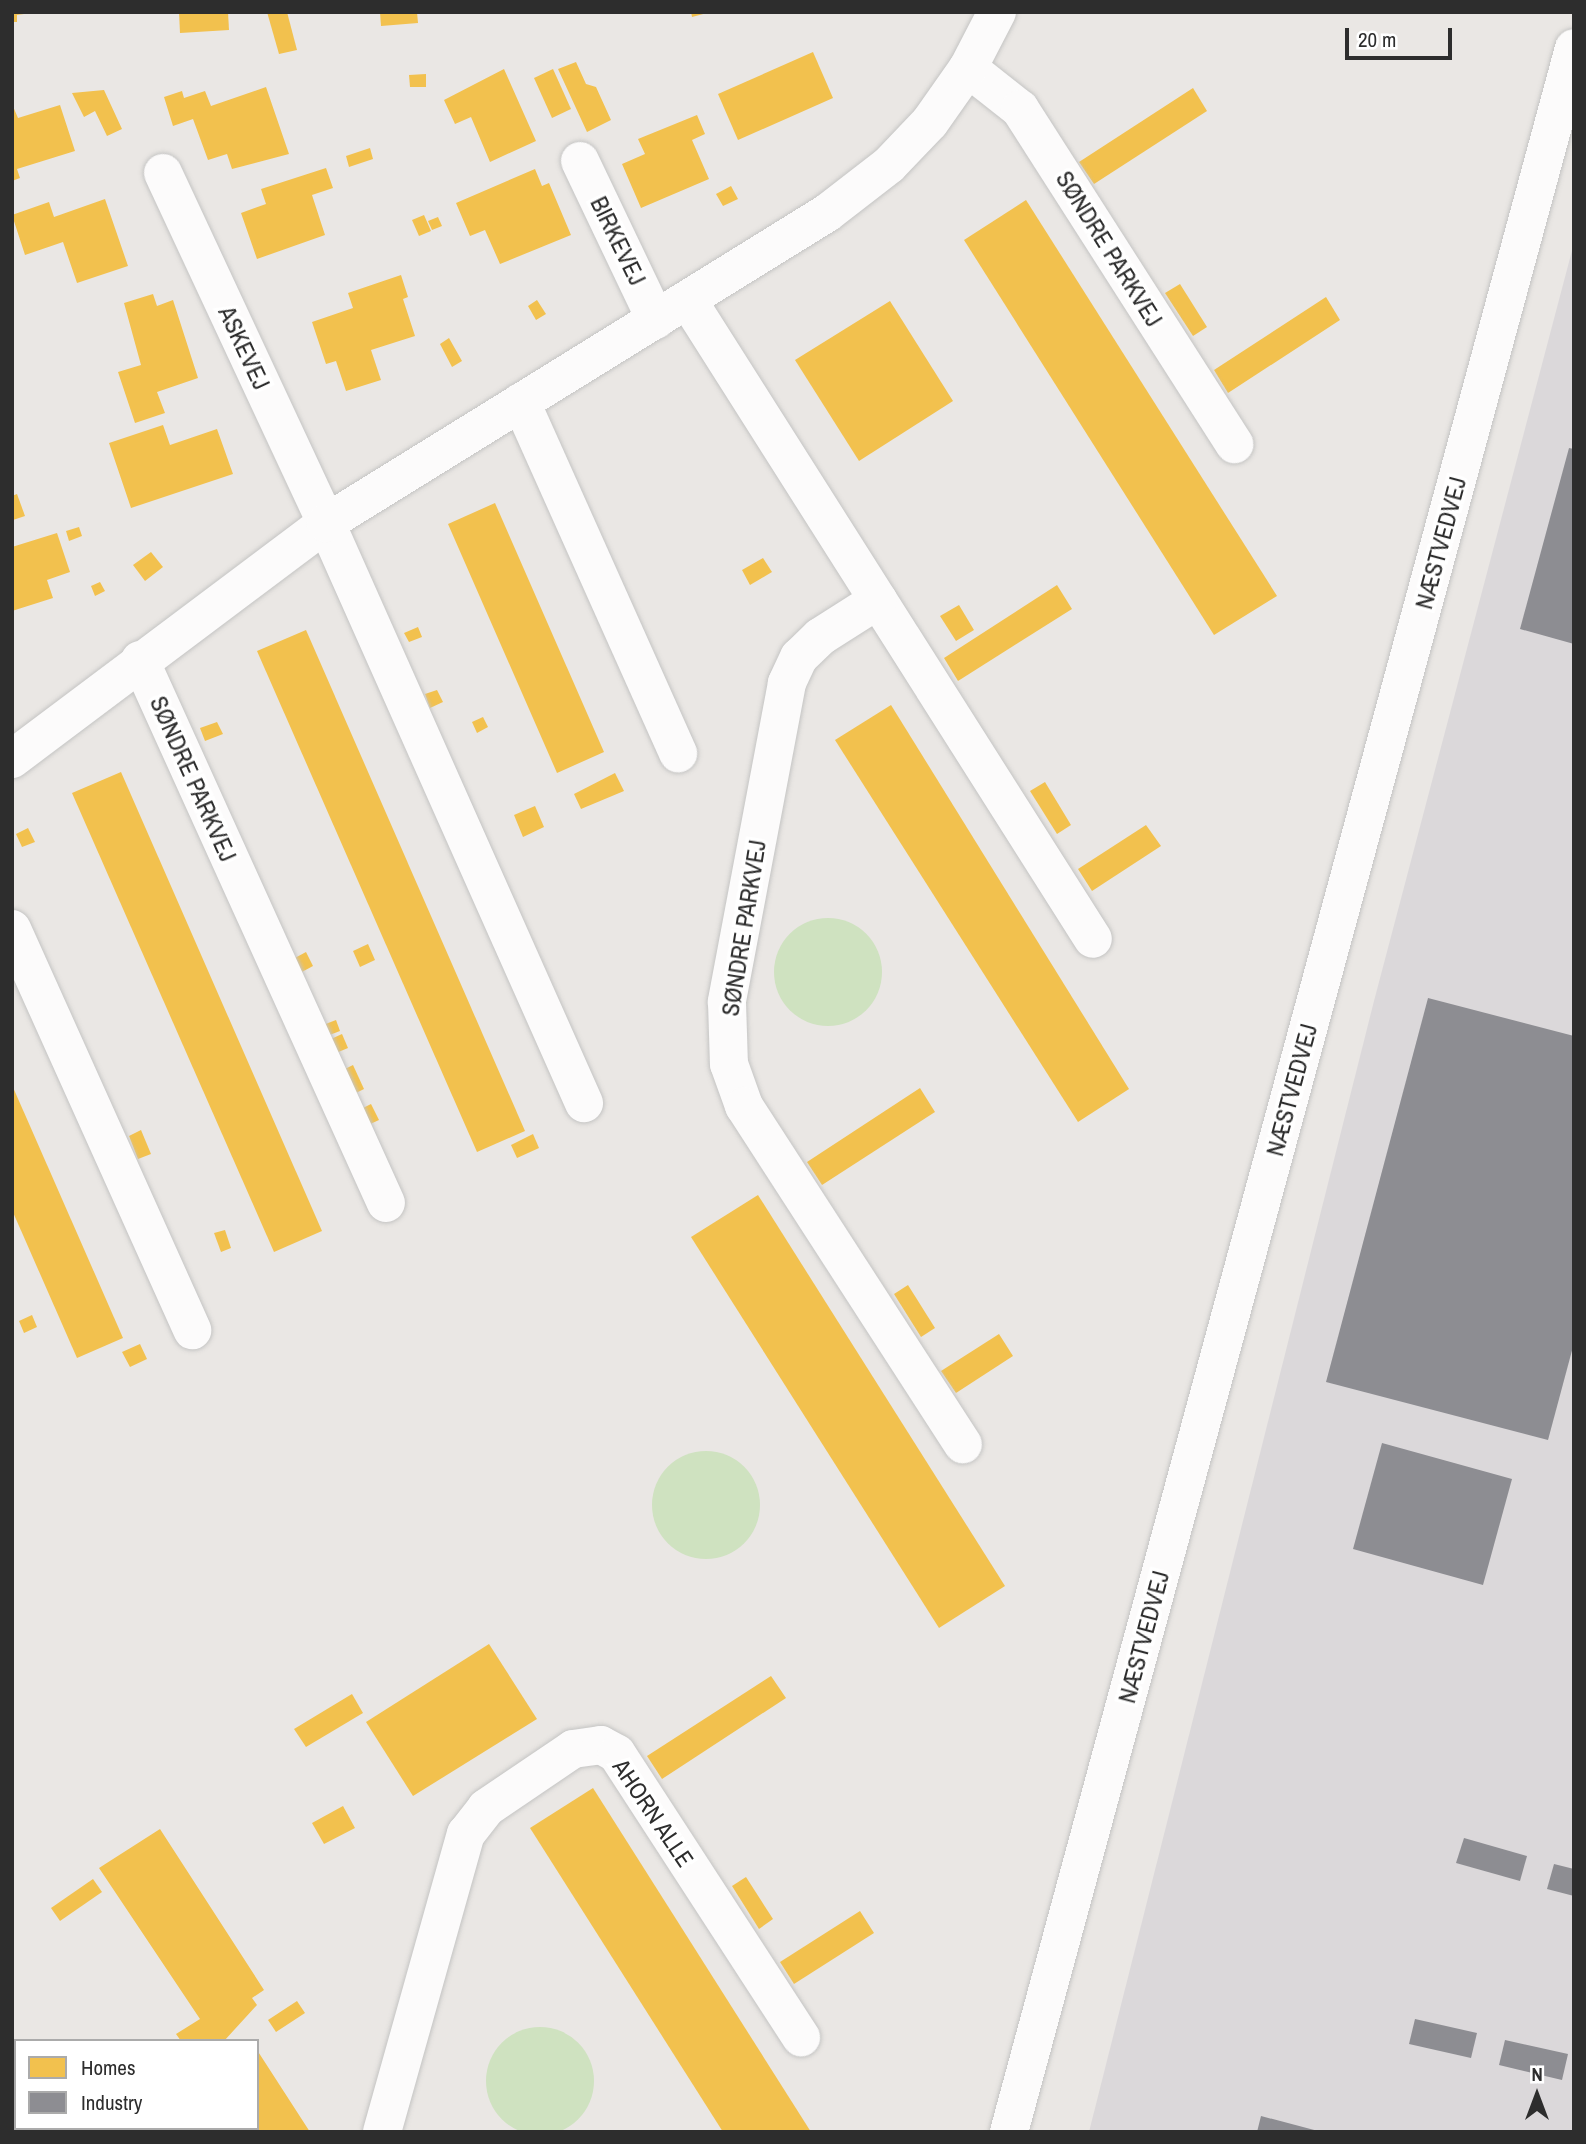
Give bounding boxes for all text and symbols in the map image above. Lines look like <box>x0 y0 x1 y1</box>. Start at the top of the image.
scale bar <box>1348 14 1455 58</box>
text: 20 m <box>1358 25 1396 54</box>
street label: SØNDRE PARKVEJ <box>1050 166 1168 332</box>
street label: BIRKEVEJ <box>584 192 652 290</box>
street label: ASKEVEJ <box>212 302 276 394</box>
street label: NÆSTVEDVEJ <box>1410 474 1472 612</box>
street label: SØNDRE PARKVEJ <box>144 692 242 866</box>
street label: SØNDRE PARKVEJ <box>716 838 772 1018</box>
street label: NÆSTVEDVEJ <box>1261 1021 1323 1159</box>
street label: NÆSTVEDVEJ <box>1113 1568 1175 1706</box>
street label: AHORN ALLE <box>606 1753 700 1873</box>
legend <box>14 2039 259 2130</box>
text: Homes <box>81 2053 136 2082</box>
north arrow <box>1502 2060 1572 2130</box>
text: N <box>1531 2061 1543 2087</box>
text: Industry <box>81 2088 142 2117</box>

